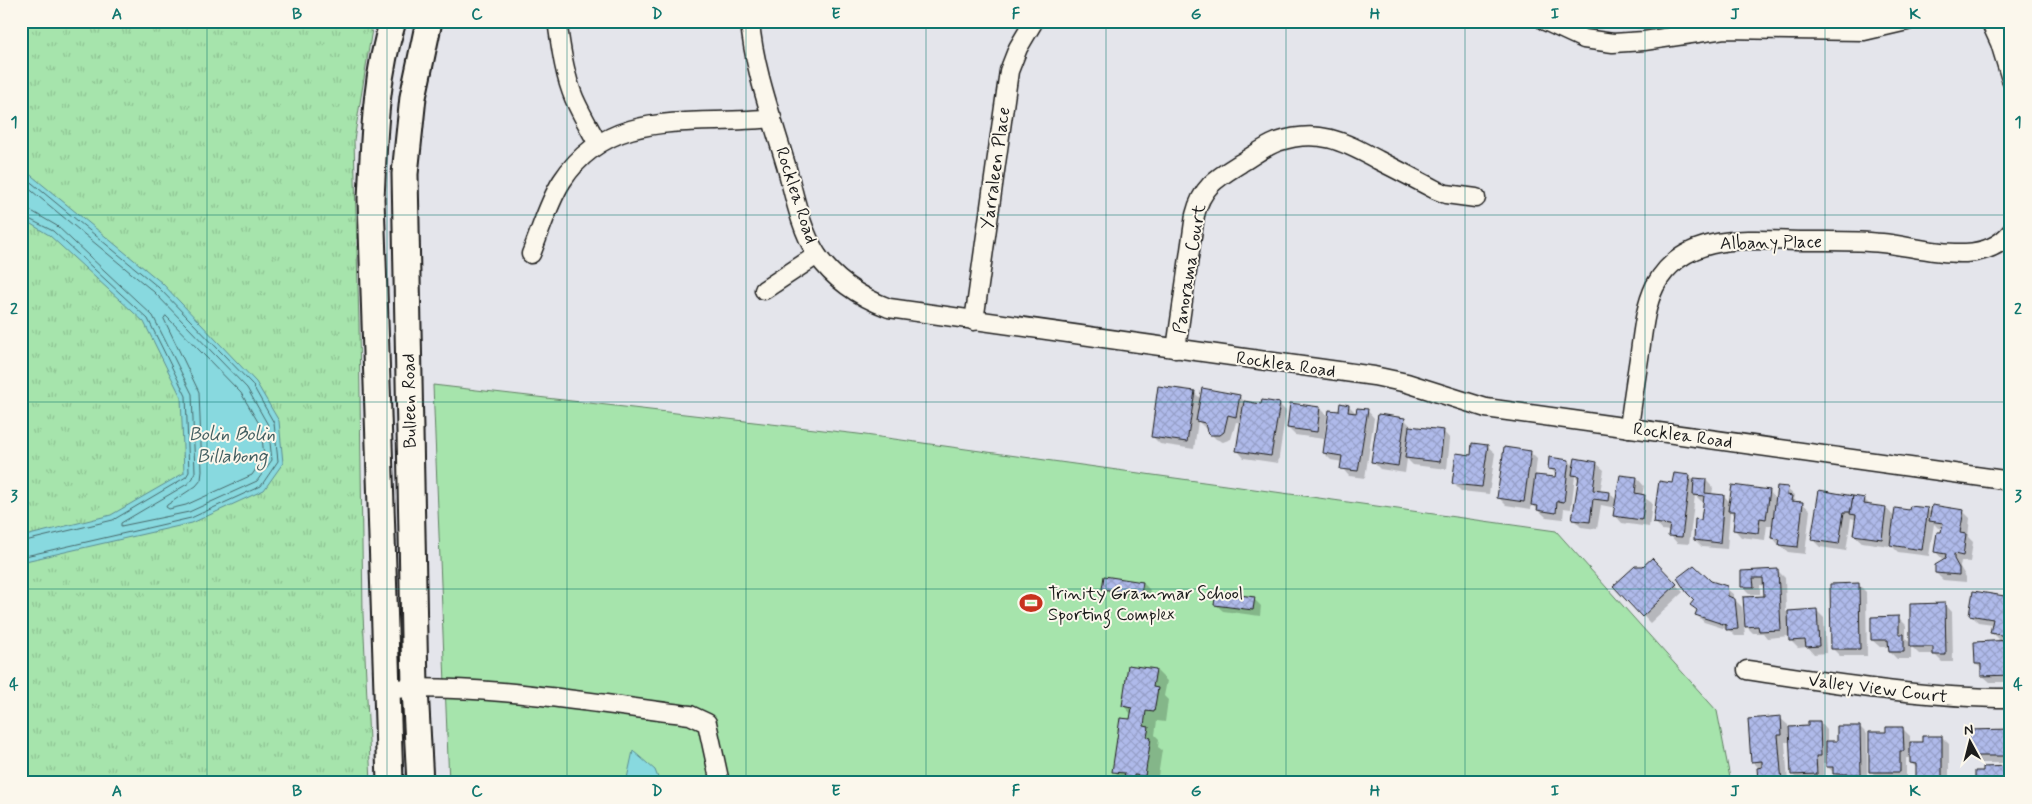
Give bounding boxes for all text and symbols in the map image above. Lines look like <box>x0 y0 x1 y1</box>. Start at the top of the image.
text: A <box>112 4 122 25</box>
text: B <box>292 4 302 25</box>
text: C <box>471 4 483 25</box>
text: D <box>651 4 663 25</box>
text: E <box>831 4 841 25</box>
text: F <box>1012 4 1021 25</box>
text: G <box>1191 4 1202 25</box>
text: H <box>1370 4 1381 25</box>
text: I <box>1551 4 1560 25</box>
text: J <box>1730 4 1740 25</box>
text: K <box>1909 4 1921 25</box>
street label: Yarraleen Place <box>976 105 1016 231</box>
text: 1 <box>10 112 18 133</box>
text: 1 <box>2014 112 2022 133</box>
street label: Rocklea Road <box>769 144 823 247</box>
street label: Panorama Court <box>1168 202 1212 336</box>
street label: Albany Place <box>1720 230 1822 256</box>
text: 2 <box>10 299 18 320</box>
text: 2 <box>2014 299 2022 320</box>
street label: Rocklea Road <box>1235 346 1337 384</box>
street label: Bulleen Road <box>397 353 423 449</box>
street label: Rocklea Road <box>1632 417 1734 455</box>
water label: Bolin Bolin Billabong <box>189 422 275 471</box>
text: 3 <box>10 486 18 507</box>
text: 3 <box>2014 486 2022 507</box>
place label: Trinity Grammar School Sporting Complex <box>1048 582 1243 629</box>
sports icon: Trinity Grammar School Sporting Complex <box>1018 590 1044 616</box>
street label: Valley View Court <box>1807 669 1949 709</box>
text: 4 <box>9 674 19 695</box>
text: 4 <box>2013 674 2023 695</box>
north arrow <box>1944 716 1994 766</box>
text: N <box>1963 721 1974 740</box>
text: A <box>112 781 122 802</box>
text: B <box>292 781 302 802</box>
text: C <box>471 781 483 802</box>
text: D <box>651 781 663 802</box>
text: E <box>831 781 841 802</box>
text: F <box>1012 781 1021 802</box>
text: G <box>1191 781 1202 802</box>
text: H <box>1370 781 1381 802</box>
text: I <box>1551 781 1560 802</box>
text: J <box>1730 781 1740 802</box>
text: K <box>1909 781 1921 802</box>

